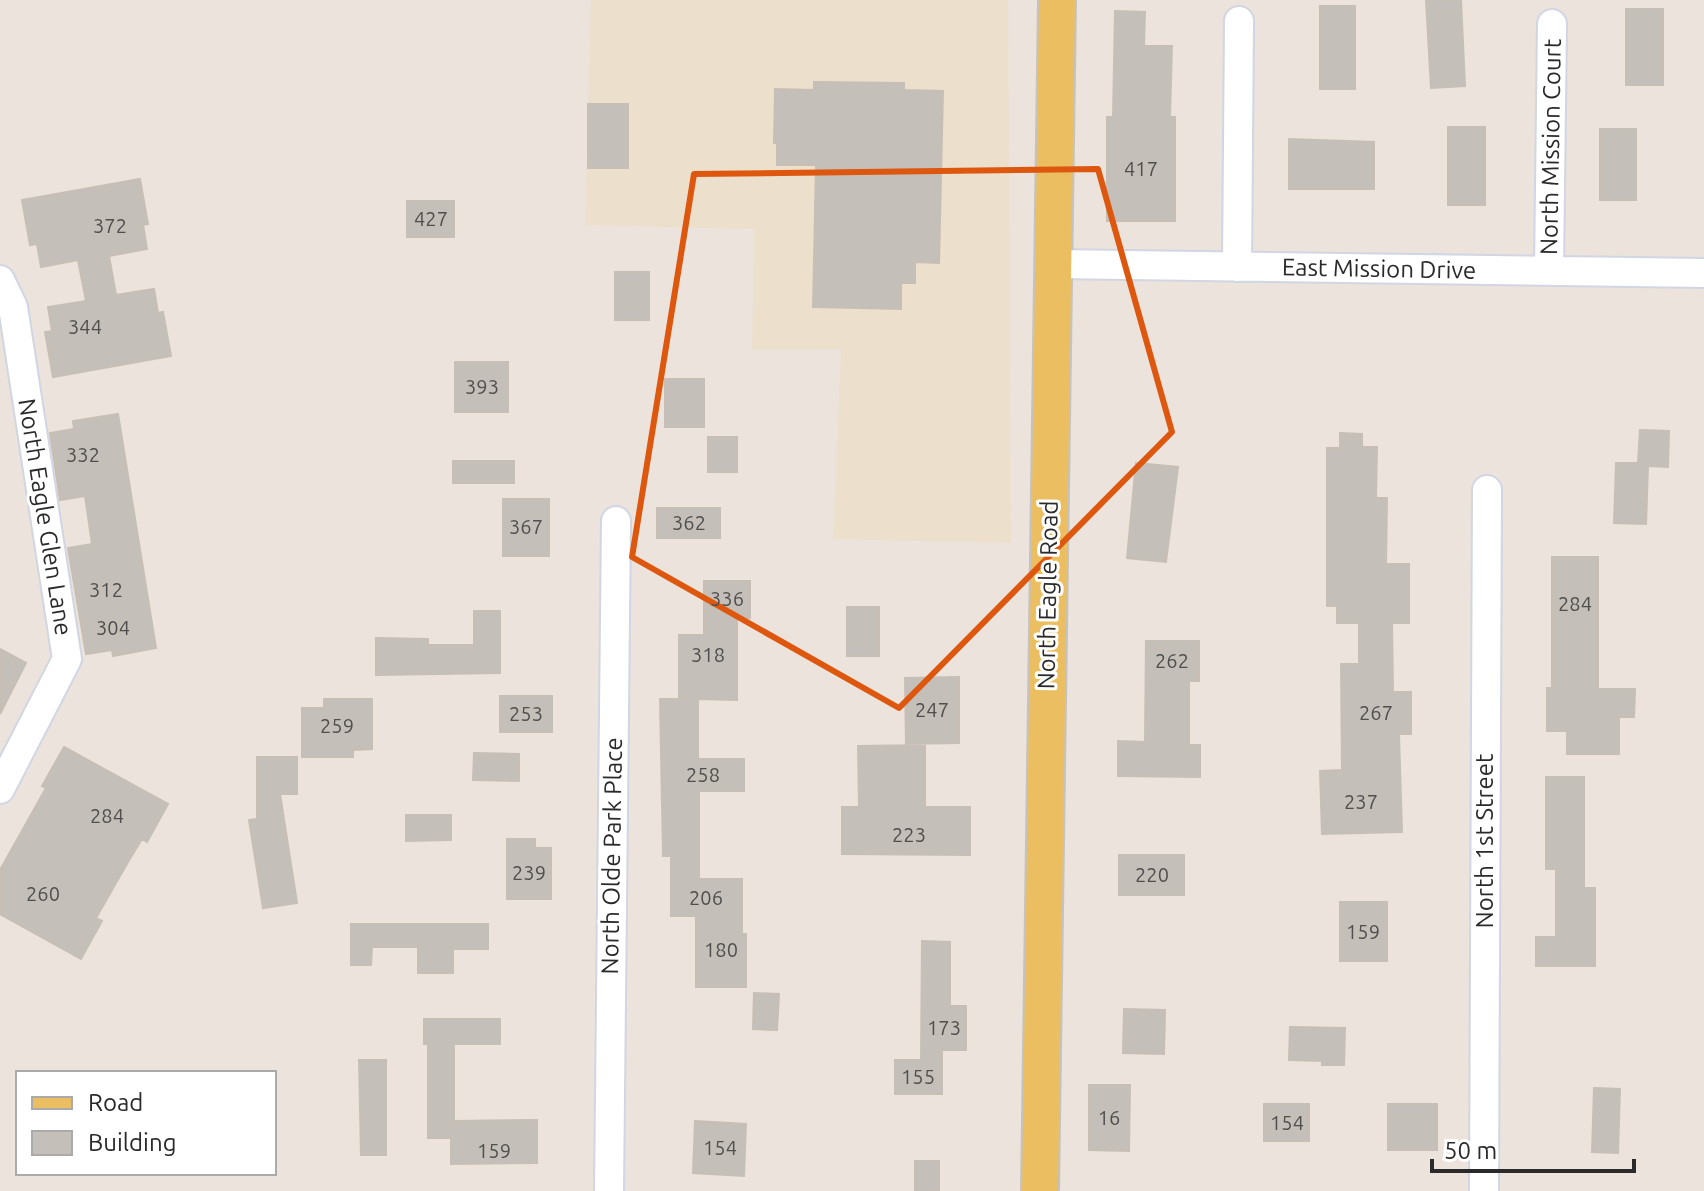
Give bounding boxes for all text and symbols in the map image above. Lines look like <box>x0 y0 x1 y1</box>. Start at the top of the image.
street label: North Mission Court <box>1535 38 1566 255</box>
house number: 417 <box>1124 157 1158 180</box>
house number: 427 <box>414 207 448 230</box>
house number: 372 <box>93 214 127 237</box>
street label: East Mission Drive <box>1282 253 1476 284</box>
house number: 344 <box>68 315 102 338</box>
house number: 393 <box>465 375 499 398</box>
street label: North Eagle Glen Lane <box>13 396 78 637</box>
house number: 332 <box>66 443 100 466</box>
street label: North Eagle Road <box>1032 500 1063 690</box>
house number: 362 <box>672 511 706 534</box>
house number: 367 <box>509 515 543 538</box>
house number: 312 <box>89 578 123 601</box>
house number: 336 <box>710 587 744 610</box>
house number: 284 <box>1558 592 1592 615</box>
house number: 304 <box>96 616 130 639</box>
house number: 318 <box>691 643 725 666</box>
house number: 262 <box>1155 649 1189 672</box>
house number: 247 <box>915 698 949 721</box>
house number: 267 <box>1359 701 1393 724</box>
house number: 253 <box>509 702 543 725</box>
house number: 259 <box>320 714 354 737</box>
street label: North Olde Park Place <box>596 737 627 975</box>
street label: North 1st Street <box>1471 753 1498 928</box>
house number: 258 <box>686 763 720 786</box>
house number: 237 <box>1344 790 1378 813</box>
house number: 284 <box>90 804 124 827</box>
house number: 223 <box>892 823 926 846</box>
house number: 239 <box>512 861 546 884</box>
house number: 220 <box>1135 863 1169 886</box>
house number: 260 <box>26 882 60 905</box>
house number: 206 <box>689 886 723 909</box>
house number: 159 <box>1346 920 1380 943</box>
house number: 180 <box>704 938 738 961</box>
house number: 173 <box>927 1016 961 1039</box>
house number: 155 <box>901 1065 935 1088</box>
legend <box>16 1071 276 1175</box>
text: Road <box>88 1089 143 1116</box>
house number: 16 <box>1098 1106 1120 1129</box>
house number: 154 <box>1270 1111 1304 1134</box>
scale bar <box>1432 1123 1634 1173</box>
text: Building <box>88 1129 176 1156</box>
house number: 154 <box>703 1136 737 1159</box>
text: 50 m <box>1444 1137 1497 1164</box>
house number: 159 <box>477 1139 511 1162</box>

